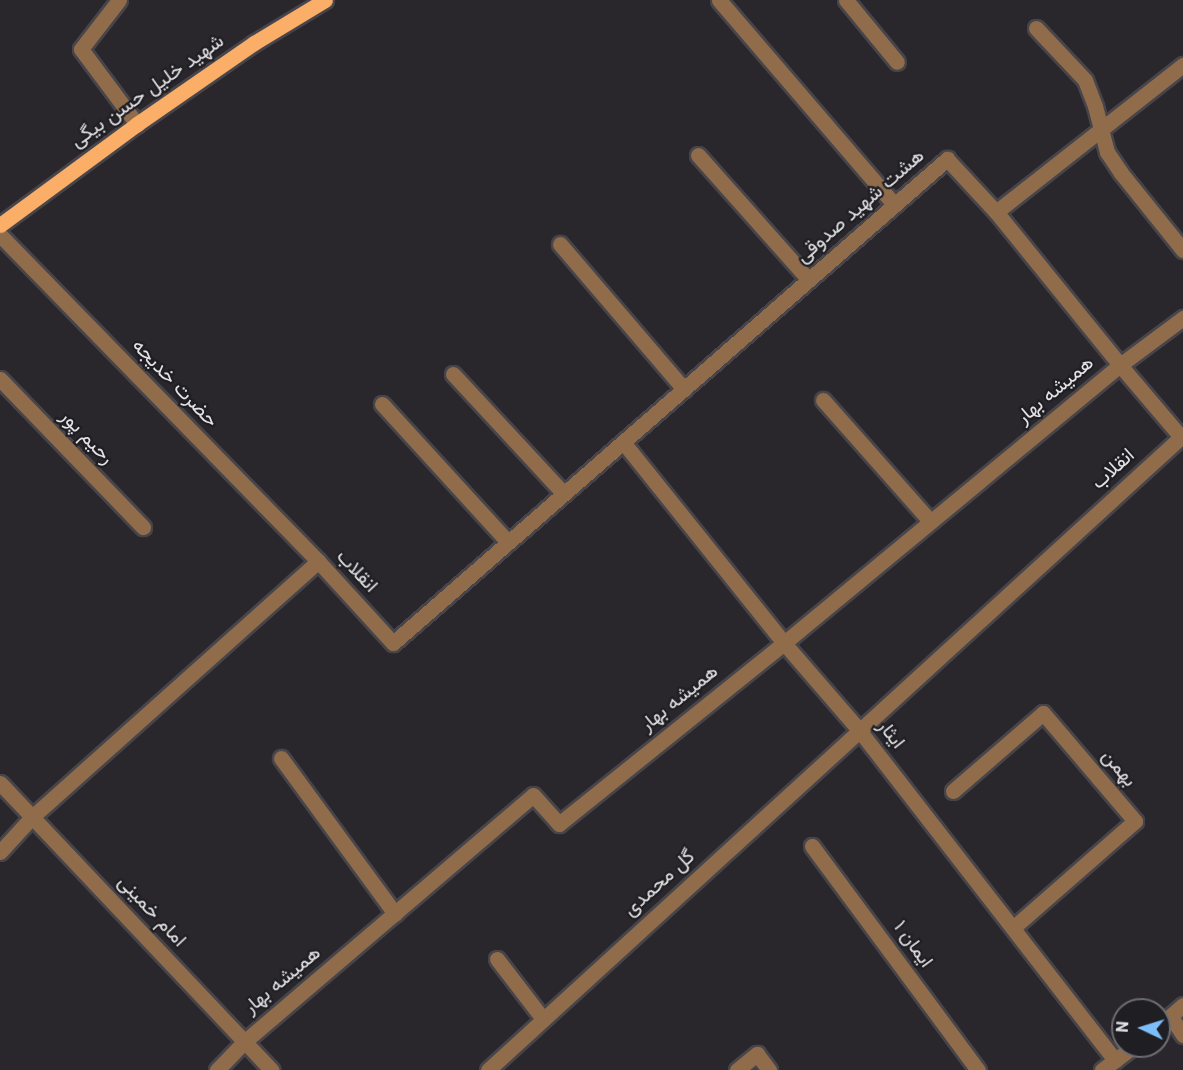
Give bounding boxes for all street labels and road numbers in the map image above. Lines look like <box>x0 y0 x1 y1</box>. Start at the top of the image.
street label: شهید خلیل حسن بیگی <box>67 30 229 154</box>
street label: هشت شهید صدوقی <box>792 145 930 269</box>
street label: حضرت خدیجه <box>126 335 222 433</box>
street label: همیشه بهار <box>1013 352 1099 430</box>
street label: رحیم پور <box>54 406 118 470</box>
street label: انقلاب <box>1087 444 1141 496</box>
street label: انقلاب <box>330 546 382 598</box>
street label: همیشه بهار <box>636 660 724 738</box>
street label: ایثار <box>871 716 909 754</box>
street label: بهمن <box>1095 745 1141 793</box>
street label: گل محمدی <box>619 846 701 922</box>
street label: امام خمینی <box>112 871 190 953</box>
street label: ایمان ۱ <box>887 917 937 973</box>
street label: همیشه بهار <box>240 942 326 1020</box>

